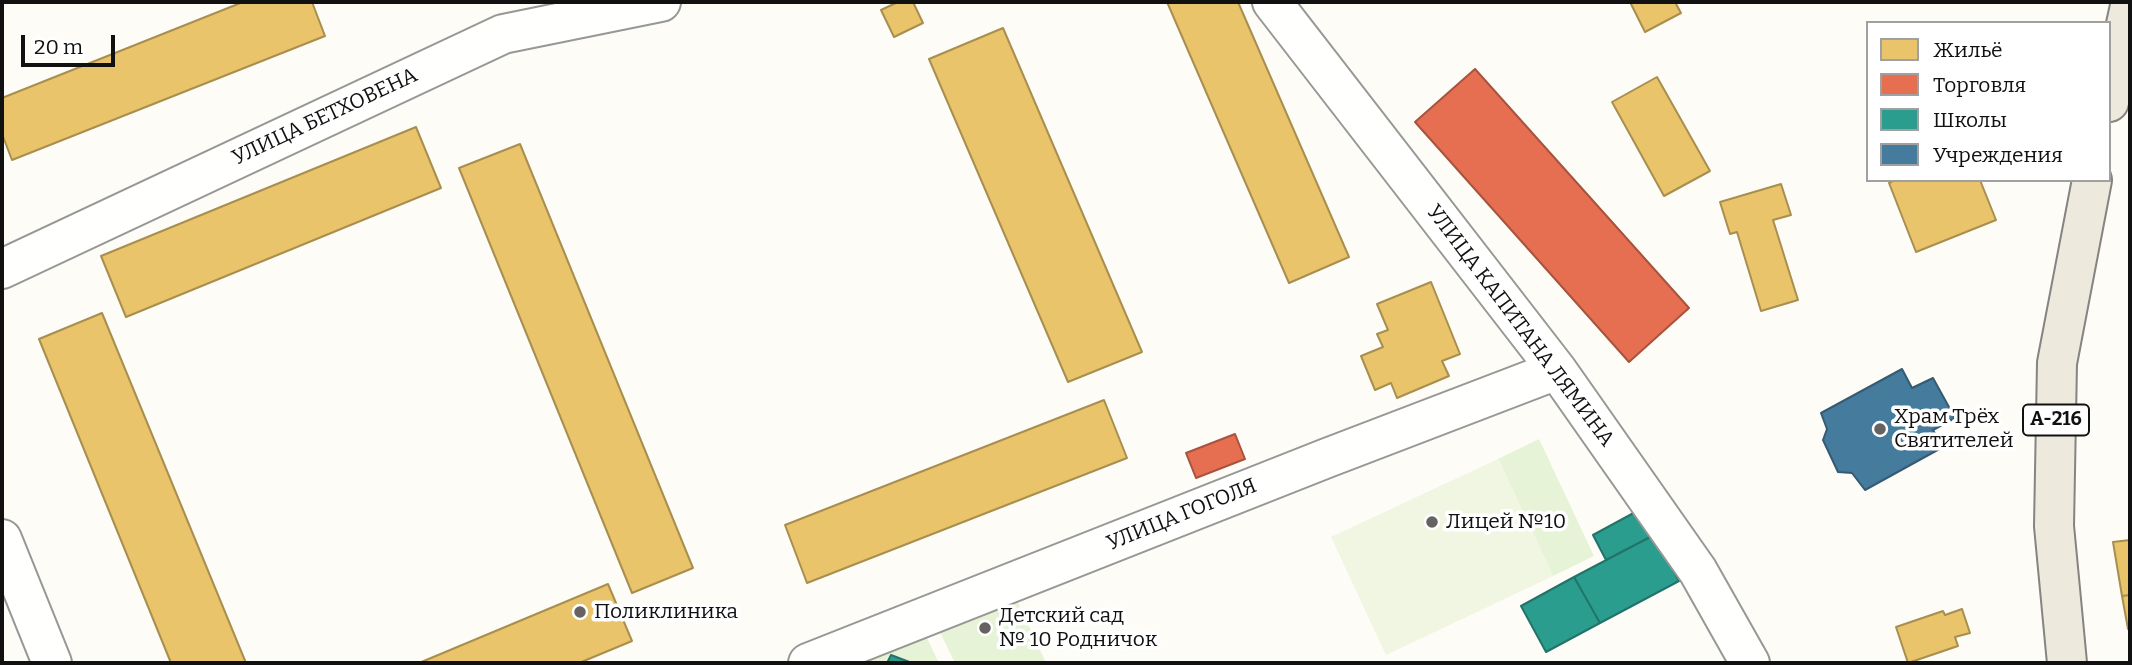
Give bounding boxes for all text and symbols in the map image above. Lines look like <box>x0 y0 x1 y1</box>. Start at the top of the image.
scale bar <box>24 21 119 65</box>
legend <box>1866 21 2111 182</box>
text: 20 m <box>34 34 83 60</box>
text: Жильё <box>1933 37 2002 63</box>
street label: УЛИЦА БЕТХОВЕНА <box>228 63 422 171</box>
text: Торговля <box>1933 72 2026 98</box>
text: Школы <box>1933 107 2007 133</box>
text: Учреждения <box>1933 142 2063 168</box>
street label: УЛИЦА КАПИТАНА ЛЯМИНА <box>1421 200 1619 452</box>
place label: Храм Трёх Святителей <box>1894 404 2014 454</box>
road number: А-216 <box>2023 404 2089 436</box>
marker: Храм Трёх Святителей <box>1872 421 1888 437</box>
street label: УЛИЦА ГОГОЛЯ <box>1103 473 1261 557</box>
place label: Лицей №10 <box>1446 509 1566 535</box>
marker: Лицей №10 <box>1424 514 1440 530</box>
place label: Поликлиника <box>594 599 738 625</box>
place label: Детский сад № 10 Родничок <box>999 603 1157 653</box>
marker: Поликлиника <box>572 604 588 620</box>
marker: Детский сад № 10 Родничок <box>977 620 993 636</box>

